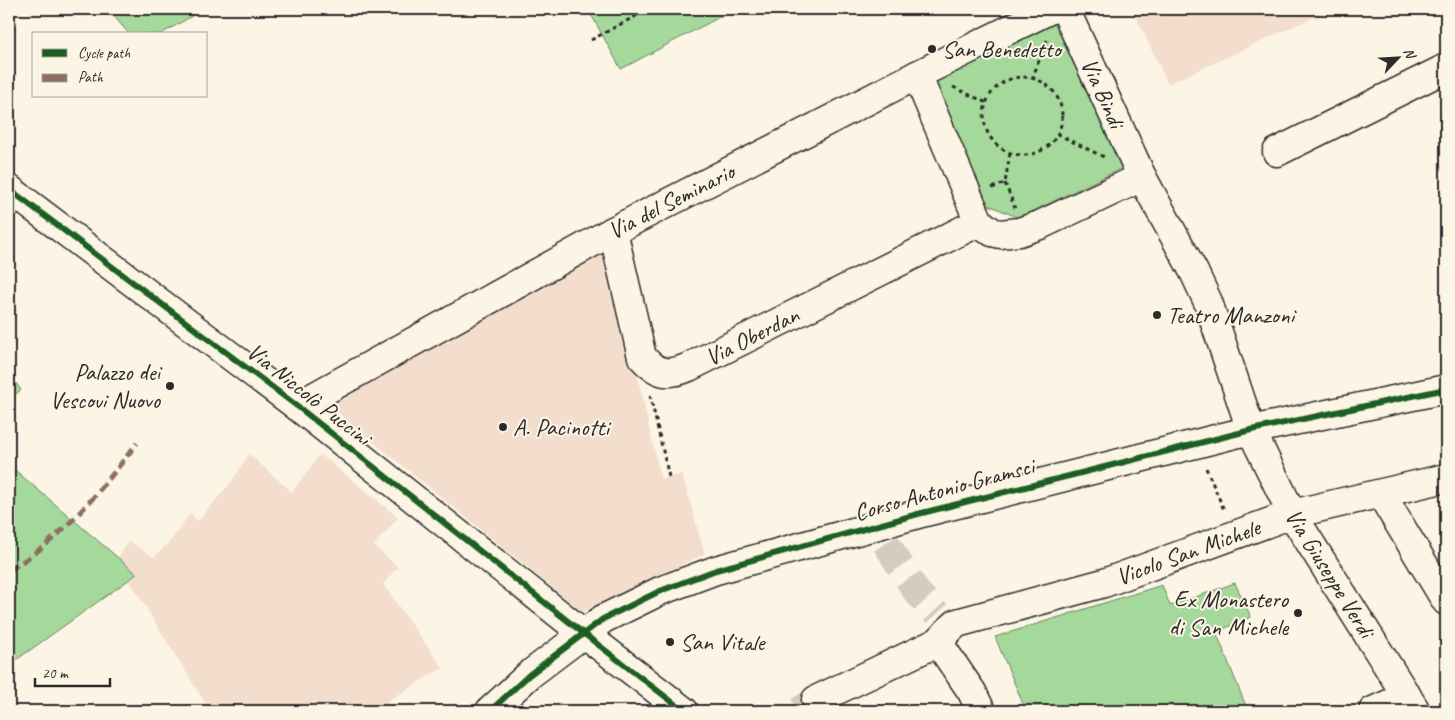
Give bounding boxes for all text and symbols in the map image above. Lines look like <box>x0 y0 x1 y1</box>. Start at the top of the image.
legend <box>32 32 208 98</box>
north arrow <box>1372 32 1422 82</box>
place label: San Benedetto <box>942 34 1063 64</box>
marker: San Benedetto <box>926 43 938 55</box>
text: Cycle path <box>78 44 130 63</box>
text: N <box>1400 45 1420 62</box>
street label: Via Bindi <box>1074 53 1133 135</box>
text: Path <box>78 68 104 87</box>
street label: Via del Seminario <box>603 155 742 246</box>
street label: Via Oberdan <box>700 299 805 372</box>
place label: Teatro Manzoni <box>1167 300 1298 330</box>
marker: Teatro Manzoni <box>1151 309 1163 321</box>
street label: Via Niccolò Puccini <box>241 336 380 454</box>
place label: Palazzo dei Vescovi Nuovo <box>50 357 163 415</box>
marker: Palazzo dei Vescovi Nuovo <box>164 380 176 392</box>
place label: A. Pacinotti <box>513 412 612 442</box>
marker: A. Pacinotti <box>497 421 509 433</box>
street label: Corso Antonio Gramsci <box>851 450 1040 527</box>
street label: Via Giuseppe Verdi <box>1279 503 1383 645</box>
street label: Vicolo San Michele <box>1112 511 1266 592</box>
place label: Ex Monastero di San Michele <box>1169 584 1290 642</box>
marker: Ex Monastero di San Michele <box>1292 607 1304 619</box>
place label: San Vitale <box>680 627 767 657</box>
marker: San Vitale <box>664 636 676 648</box>
scale bar <box>35 655 110 687</box>
text: 20 m <box>42 664 69 683</box>

